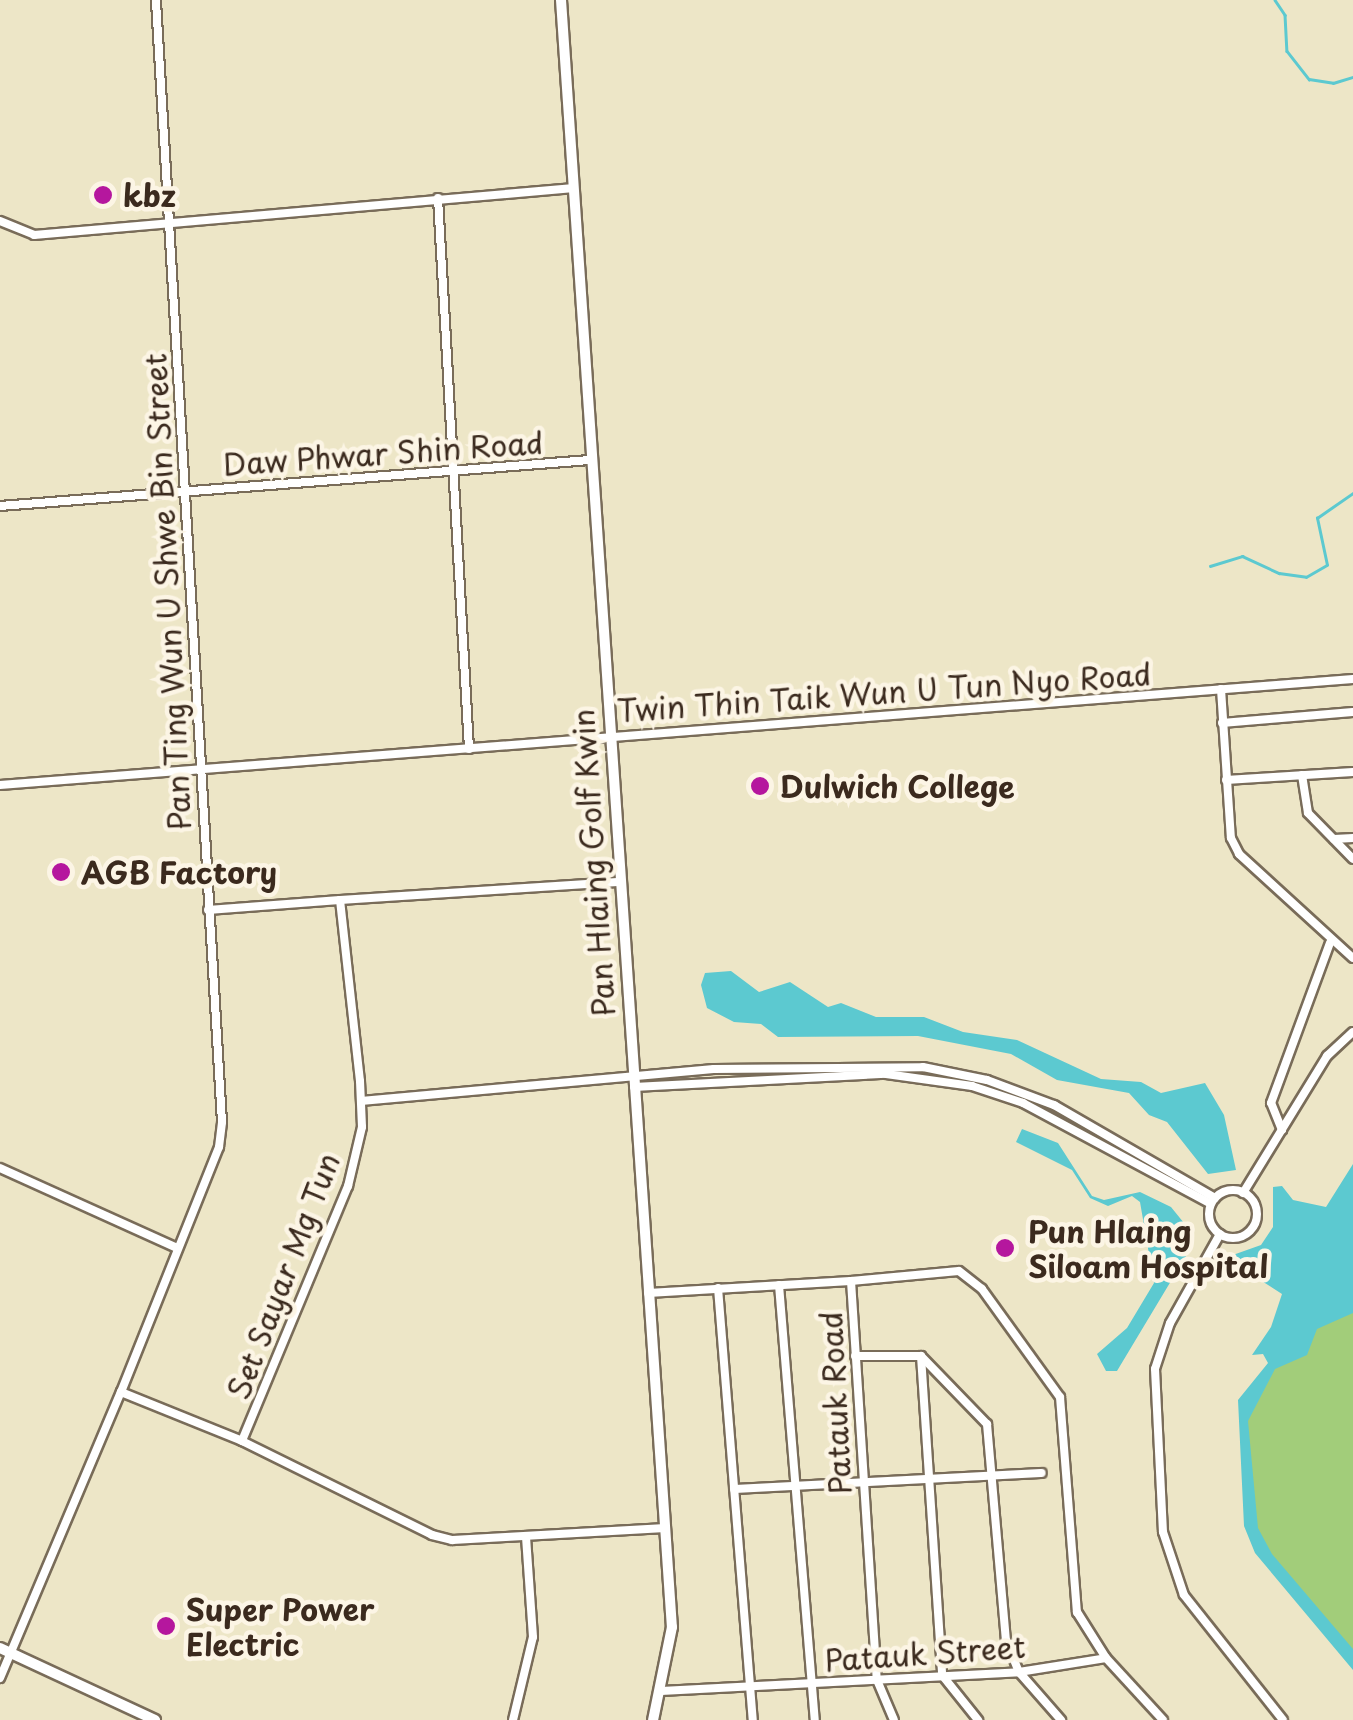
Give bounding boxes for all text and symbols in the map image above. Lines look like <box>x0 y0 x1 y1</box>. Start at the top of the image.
place label: kbz <box>123 177 175 213</box>
marker: kbz <box>92 184 114 206</box>
street label: Pan Ting Wun U Shwe Bin Street <box>137 353 197 831</box>
street label: Daw Phwar Shin Road <box>222 424 544 482</box>
street label: Twin Thin Taik Wun U Tun Nyo Road <box>617 655 1151 729</box>
street label: Pan Hlaing Golf Kwin <box>564 709 622 1017</box>
place label: Dulwich College <box>780 768 1017 804</box>
marker: Dulwich College <box>749 775 771 797</box>
place label: AGB Factory <box>81 854 277 890</box>
marker: AGB Factory <box>50 861 72 883</box>
street label: Set Sayar Mg Tun <box>220 1148 346 1404</box>
place label: Pun Hlaing Siloam Hospital <box>1028 1213 1268 1284</box>
marker: Pun Hlaing Siloam Hospital <box>992 1235 1018 1261</box>
street label: Patauk Road <box>812 1310 858 1496</box>
place label: Super Power Electric <box>186 1591 376 1662</box>
marker: Super Power Electric <box>155 1615 177 1637</box>
street label: Patauk Street <box>823 1628 1027 1678</box>

